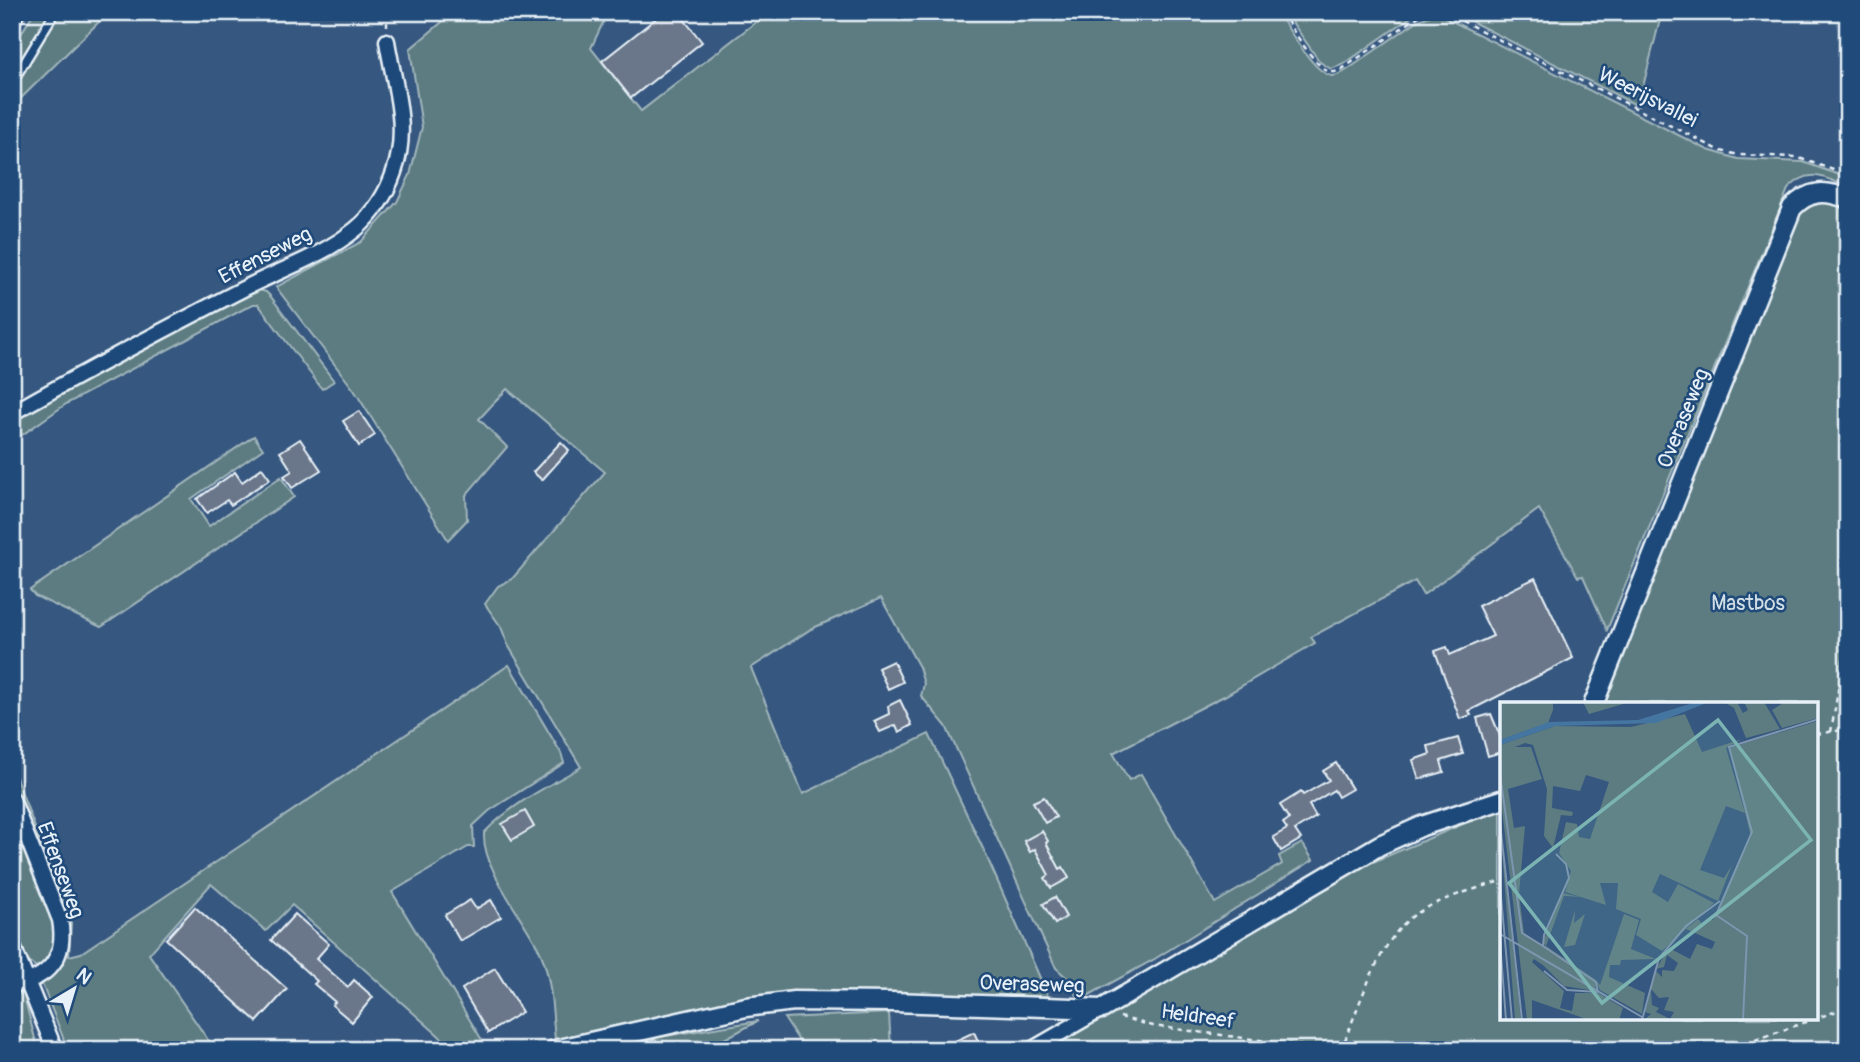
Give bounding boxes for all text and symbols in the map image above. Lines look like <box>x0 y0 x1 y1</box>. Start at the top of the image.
street label: Weerijsvallei <box>1594 61 1702 134</box>
street label: Effenseweg <box>214 221 316 290</box>
street label: Overaseweg <box>1651 364 1716 472</box>
park label: Mastbos <box>1711 590 1785 617</box>
inset map <box>1500 702 1818 1020</box>
street label: Effenseweg <box>31 818 90 922</box>
north arrow <box>38 954 108 1024</box>
text: N <box>71 963 96 990</box>
street label: Overaseweg <box>979 969 1085 1000</box>
street label: Heldreef <box>1159 998 1237 1035</box>

